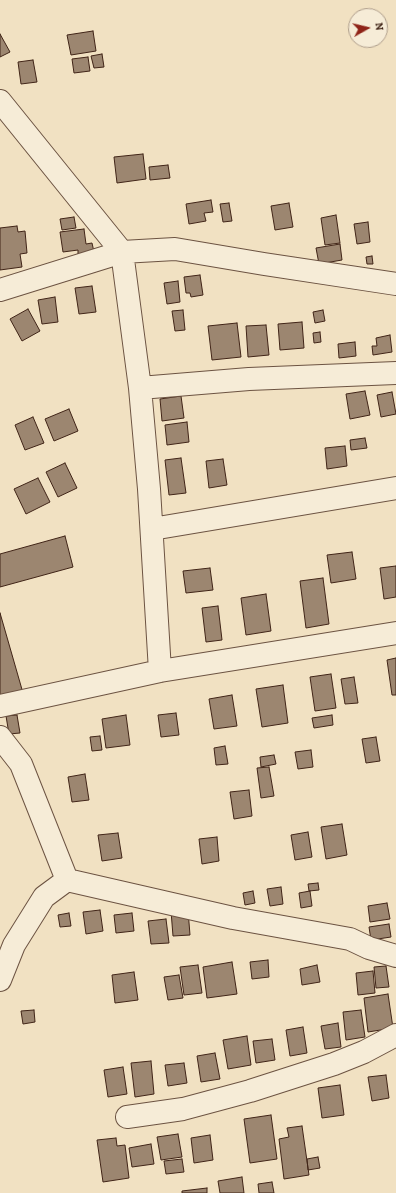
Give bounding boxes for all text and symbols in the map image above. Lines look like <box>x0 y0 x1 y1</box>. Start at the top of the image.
north arrow <box>348 8 388 48</box>
text: N <box>371 21 387 31</box>

